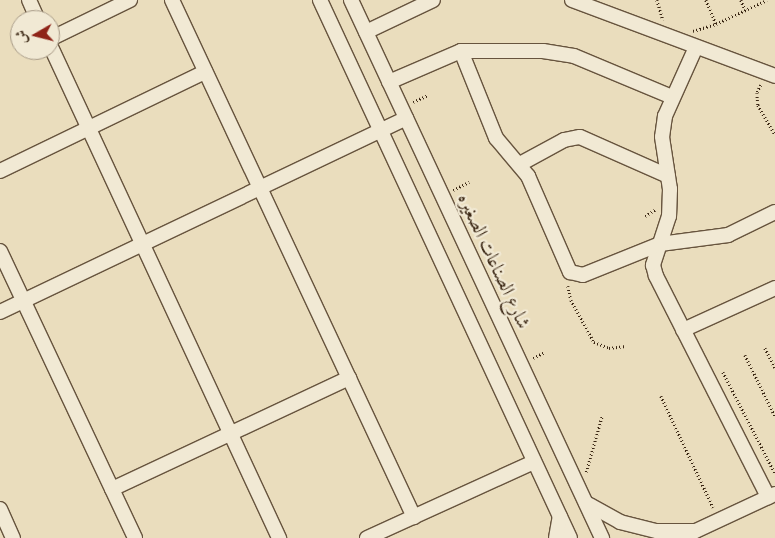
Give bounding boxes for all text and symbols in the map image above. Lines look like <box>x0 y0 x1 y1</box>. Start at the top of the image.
north arrow <box>10 10 60 60</box>
text: ش <box>10 29 32 45</box>
street label: شارع الصناعات الصغيره <box>453 190 535 332</box>

